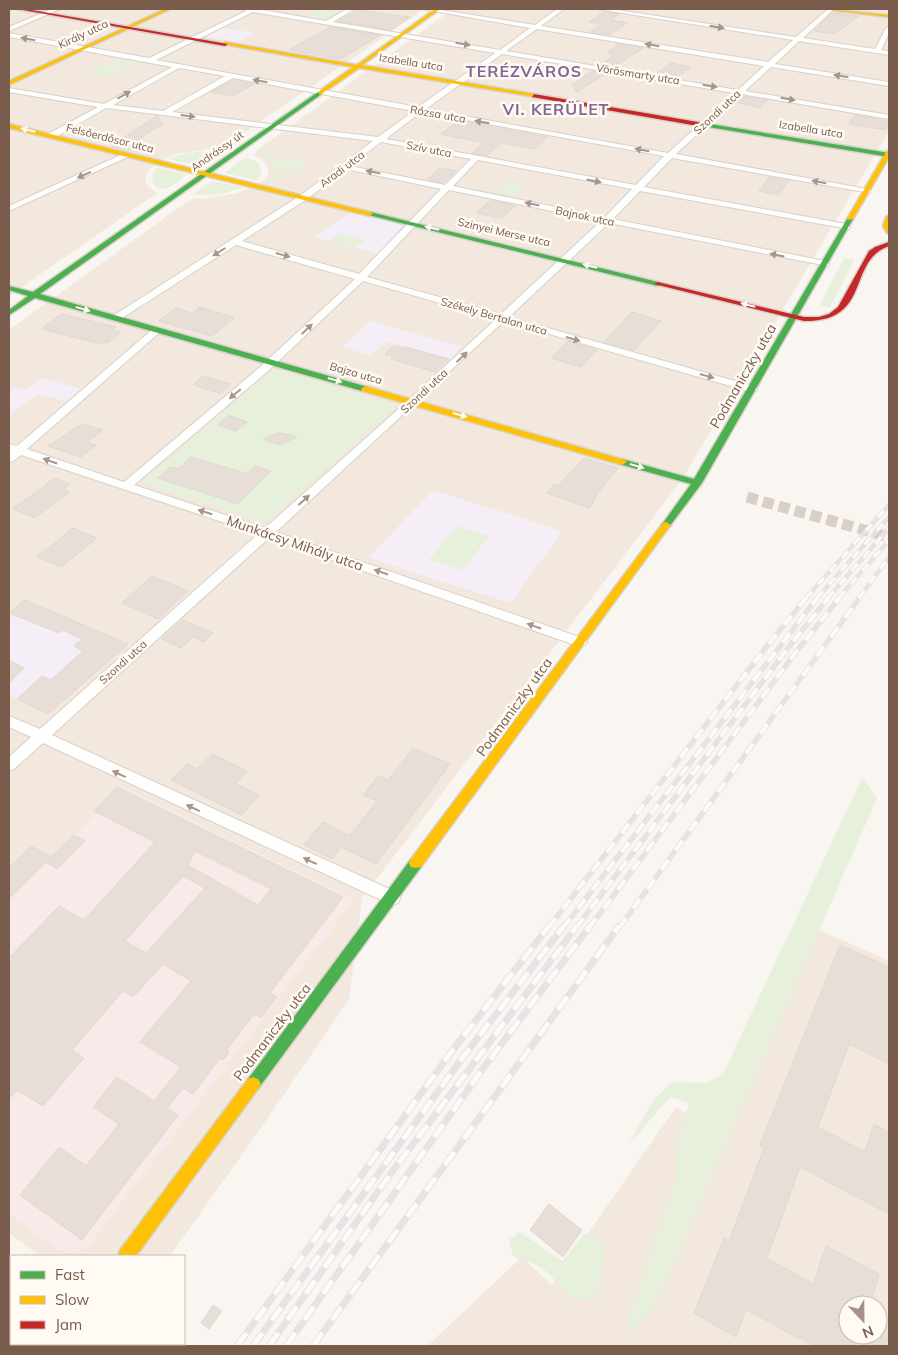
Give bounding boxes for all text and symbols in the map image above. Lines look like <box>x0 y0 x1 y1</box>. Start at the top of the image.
street label: Király utca <box>56 16 110 52</box>
one-way arrow <box>710 24 726 32</box>
one-way arrow <box>20 34 36 42</box>
one-way arrow <box>455 41 471 49</box>
one-way arrow <box>644 41 660 49</box>
street label: Izabella utca <box>378 50 444 74</box>
street label: Vörösmarty utca <box>595 60 681 88</box>
district label: TERÉZVÁROS <box>466 61 582 81</box>
one-way arrow <box>833 72 849 80</box>
one-way arrow <box>251 77 267 85</box>
one-way arrow <box>702 82 718 90</box>
street label: Szondi utca <box>691 87 743 137</box>
one-way arrow <box>117 91 131 100</box>
one-way arrow <box>781 96 797 104</box>
district label: VI. KERÜLET <box>502 99 609 119</box>
street label: Rózsa utca <box>409 102 467 126</box>
one-way arrow <box>180 112 196 120</box>
one-way arrow <box>473 117 489 125</box>
street label: Izabella utca <box>778 117 844 141</box>
street label: Felsőerdősor utca <box>65 120 155 156</box>
one-way arrow <box>21 126 36 134</box>
street label: Andrássy út <box>188 128 246 174</box>
street label: Szív utca <box>405 138 453 160</box>
one-way arrow <box>633 146 649 154</box>
street label: Aradi utca <box>317 148 367 190</box>
one-way arrow <box>365 168 381 176</box>
one-way arrow <box>77 171 91 179</box>
one-way arrow <box>587 177 602 185</box>
one-way arrow <box>810 178 826 186</box>
one-way arrow <box>524 200 540 208</box>
street label: Bajnok utca <box>554 203 616 229</box>
street label: Szinyei Merse utca <box>456 215 552 249</box>
one-way arrow <box>424 224 439 232</box>
one-way arrow <box>213 248 226 257</box>
one-way arrow <box>769 250 785 258</box>
one-way arrow <box>275 251 290 259</box>
one-way arrow <box>582 262 597 270</box>
street label: Székely Bertalan utca <box>439 294 549 338</box>
one-way arrow <box>740 300 755 308</box>
one-way arrow <box>75 306 90 314</box>
street label: Podmaniczky utca <box>706 320 780 432</box>
one-way arrow <box>301 323 313 335</box>
one-way arrow <box>566 335 581 343</box>
one-way arrow <box>455 351 467 363</box>
street label: Bajza utca <box>328 359 384 387</box>
street label: Szondi utca <box>398 366 450 416</box>
one-way arrow <box>700 373 715 381</box>
one-way arrow <box>328 376 343 384</box>
one-way arrow <box>229 388 241 400</box>
one-way arrow <box>452 412 467 420</box>
one-way arrow <box>43 457 58 464</box>
one-way arrow <box>630 463 645 471</box>
one-way arrow <box>297 494 309 506</box>
one-way arrow <box>197 508 212 515</box>
street label: Munkácsy Mihály utca <box>224 511 366 575</box>
one-way arrow <box>373 568 388 576</box>
one-way arrow <box>527 622 542 629</box>
street label: Szondi utca <box>96 637 150 687</box>
street label: Podmaniczky utca <box>472 654 556 760</box>
one-way arrow <box>112 769 126 777</box>
one-way arrow <box>186 803 200 811</box>
one-way arrow <box>303 857 317 865</box>
street label: Podmaniczky utca <box>229 980 315 1084</box>
legend <box>10 1255 185 1345</box>
text: Fast <box>55 1265 85 1284</box>
text: Slow <box>55 1290 89 1309</box>
north arrow <box>838 1295 888 1345</box>
text: Jam <box>55 1315 82 1334</box>
text: N <box>860 1322 876 1342</box>

